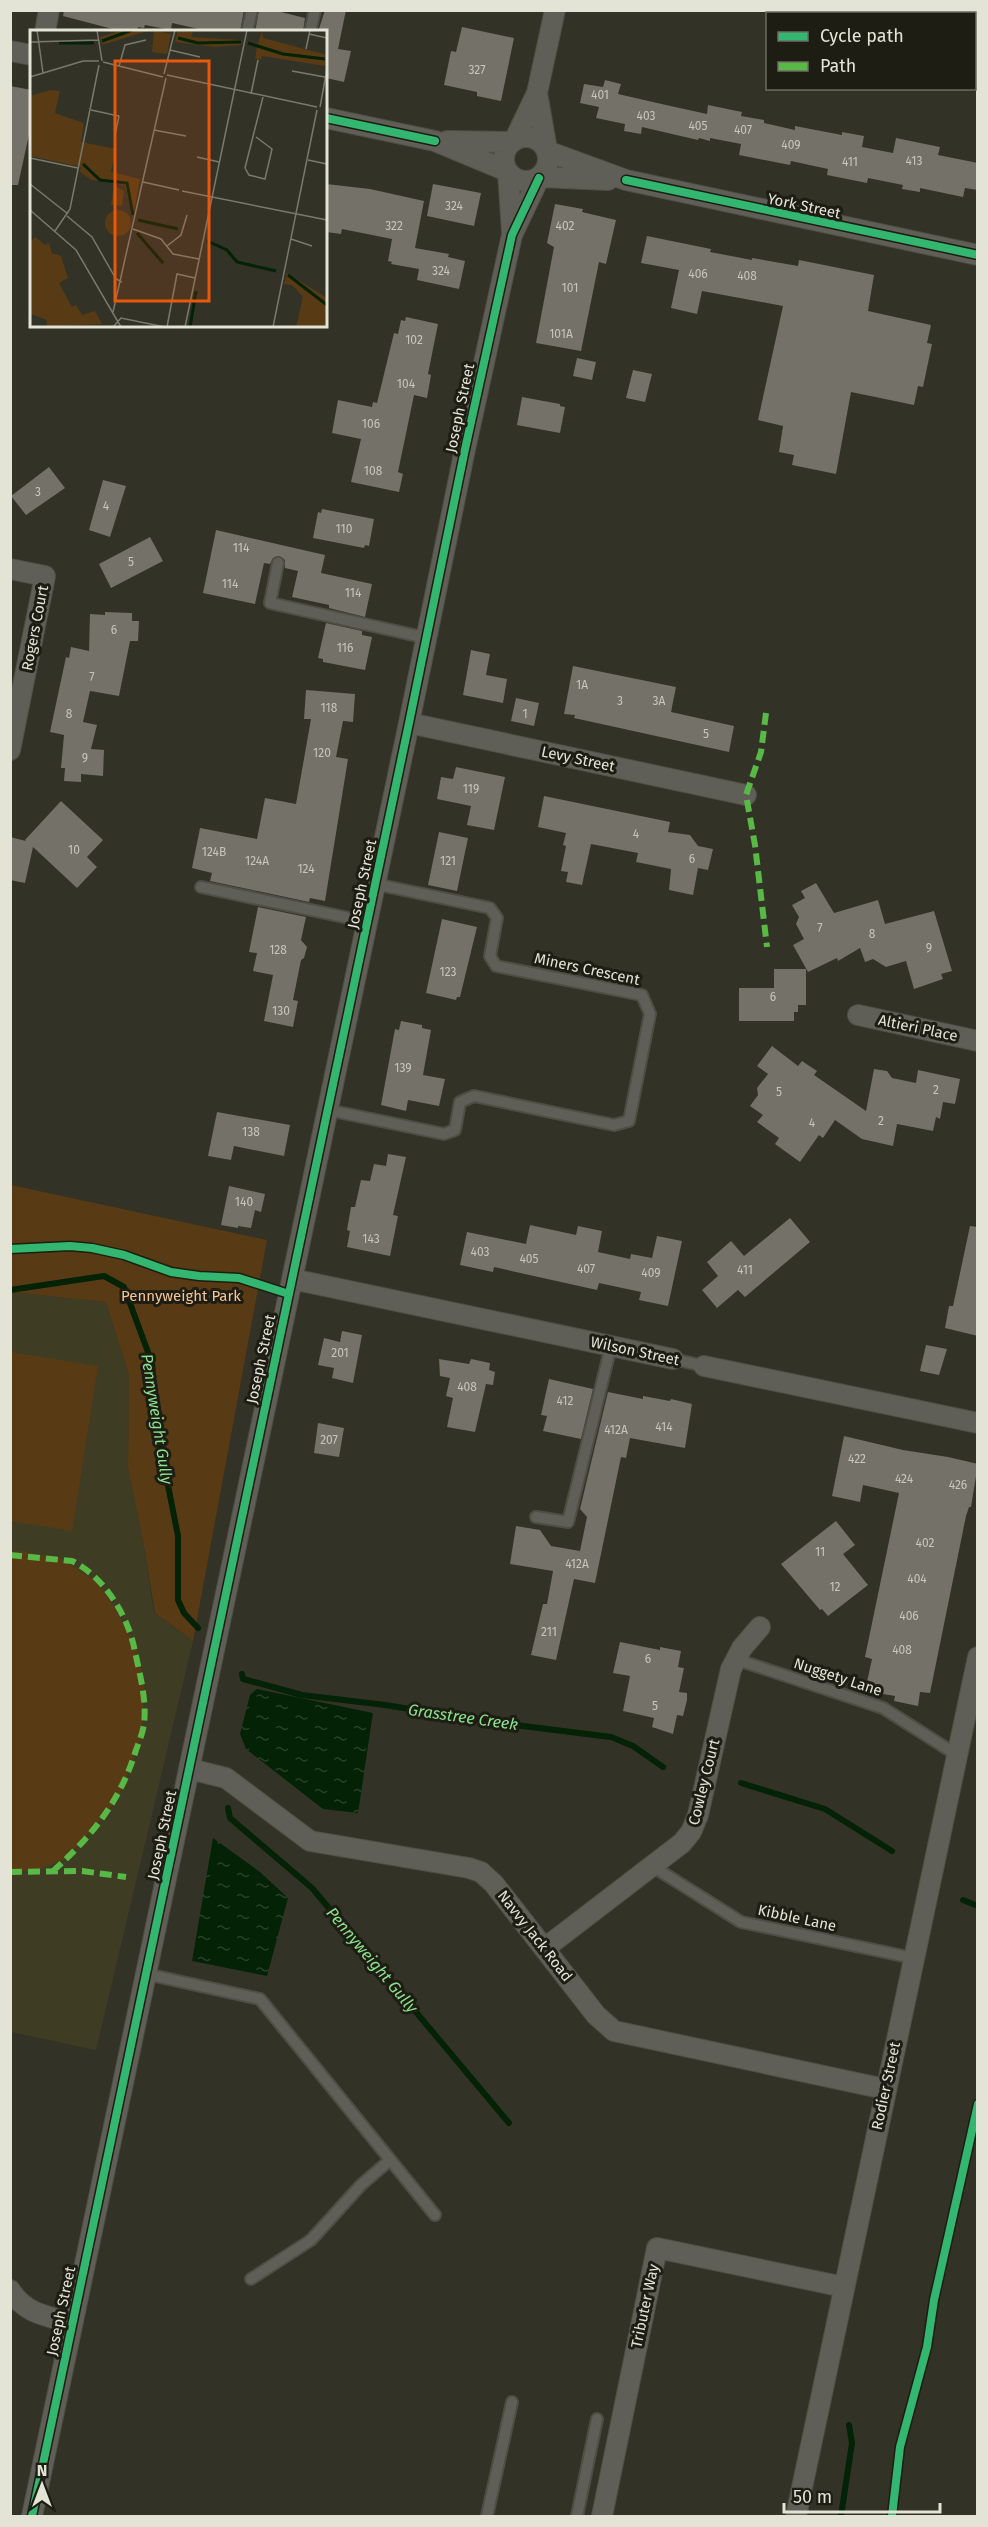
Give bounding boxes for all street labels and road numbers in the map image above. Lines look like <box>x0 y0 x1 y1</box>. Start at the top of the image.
street label: York Street <box>766 189 843 223</box>
street label: Joseph Street <box>442 361 478 454</box>
street label: Rogers Court <box>18 583 52 672</box>
street label: Levy Street <box>540 742 617 776</box>
street label: Joseph Street <box>344 837 380 930</box>
street label: Miners Crescent <box>533 949 642 989</box>
street label: Altieri Place <box>877 1011 959 1045</box>
street label: Joseph Street <box>243 1312 279 1405</box>
street label: Wilson Street <box>589 1333 682 1369</box>
street label: Nuggety Lane <box>792 1654 884 1700</box>
street label: Cowley Court <box>685 1736 724 1827</box>
street label: Joseph Street <box>144 1788 180 1881</box>
street label: Navvy Jack Road <box>494 1887 576 1985</box>
street label: Kibble Lane <box>756 1901 838 1935</box>
street label: Rodier Street <box>868 2040 904 2132</box>
street label: Tributer Way <box>627 2262 663 2350</box>
street label: Joseph Street <box>43 2264 79 2357</box>

